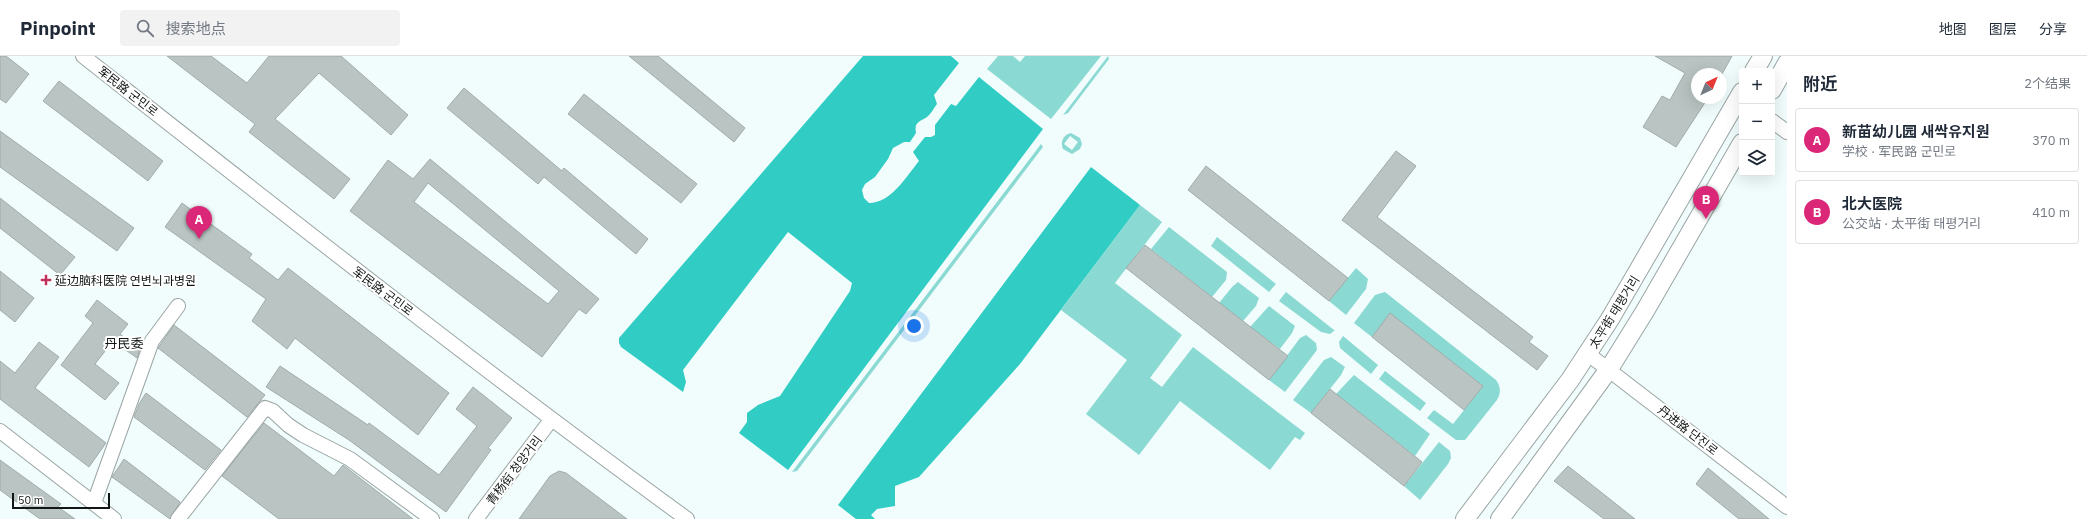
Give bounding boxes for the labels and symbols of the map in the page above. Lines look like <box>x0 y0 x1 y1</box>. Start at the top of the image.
street label: 军民路 군민로 <box>95 63 161 119</box>
north arrow <box>1691 68 1727 104</box>
pin: B <box>1693 186 1719 219</box>
pin: A <box>186 206 212 239</box>
street label: 军民路 군민로 <box>350 263 416 319</box>
place label: 延边脑科医院 연변뇌과병원 <box>55 273 196 288</box>
street label: 太平街 태평거리 <box>1586 273 1642 351</box>
marker: 延边脑科医院 연변뇌과병원 <box>40 274 52 286</box>
your location <box>904 316 924 336</box>
district label: 丹民委 <box>104 335 144 352</box>
street label: 丹进路 단진로 <box>1655 402 1721 458</box>
street label: 青杨街 청양거리 <box>483 432 545 508</box>
scale bar <box>12 491 110 510</box>

